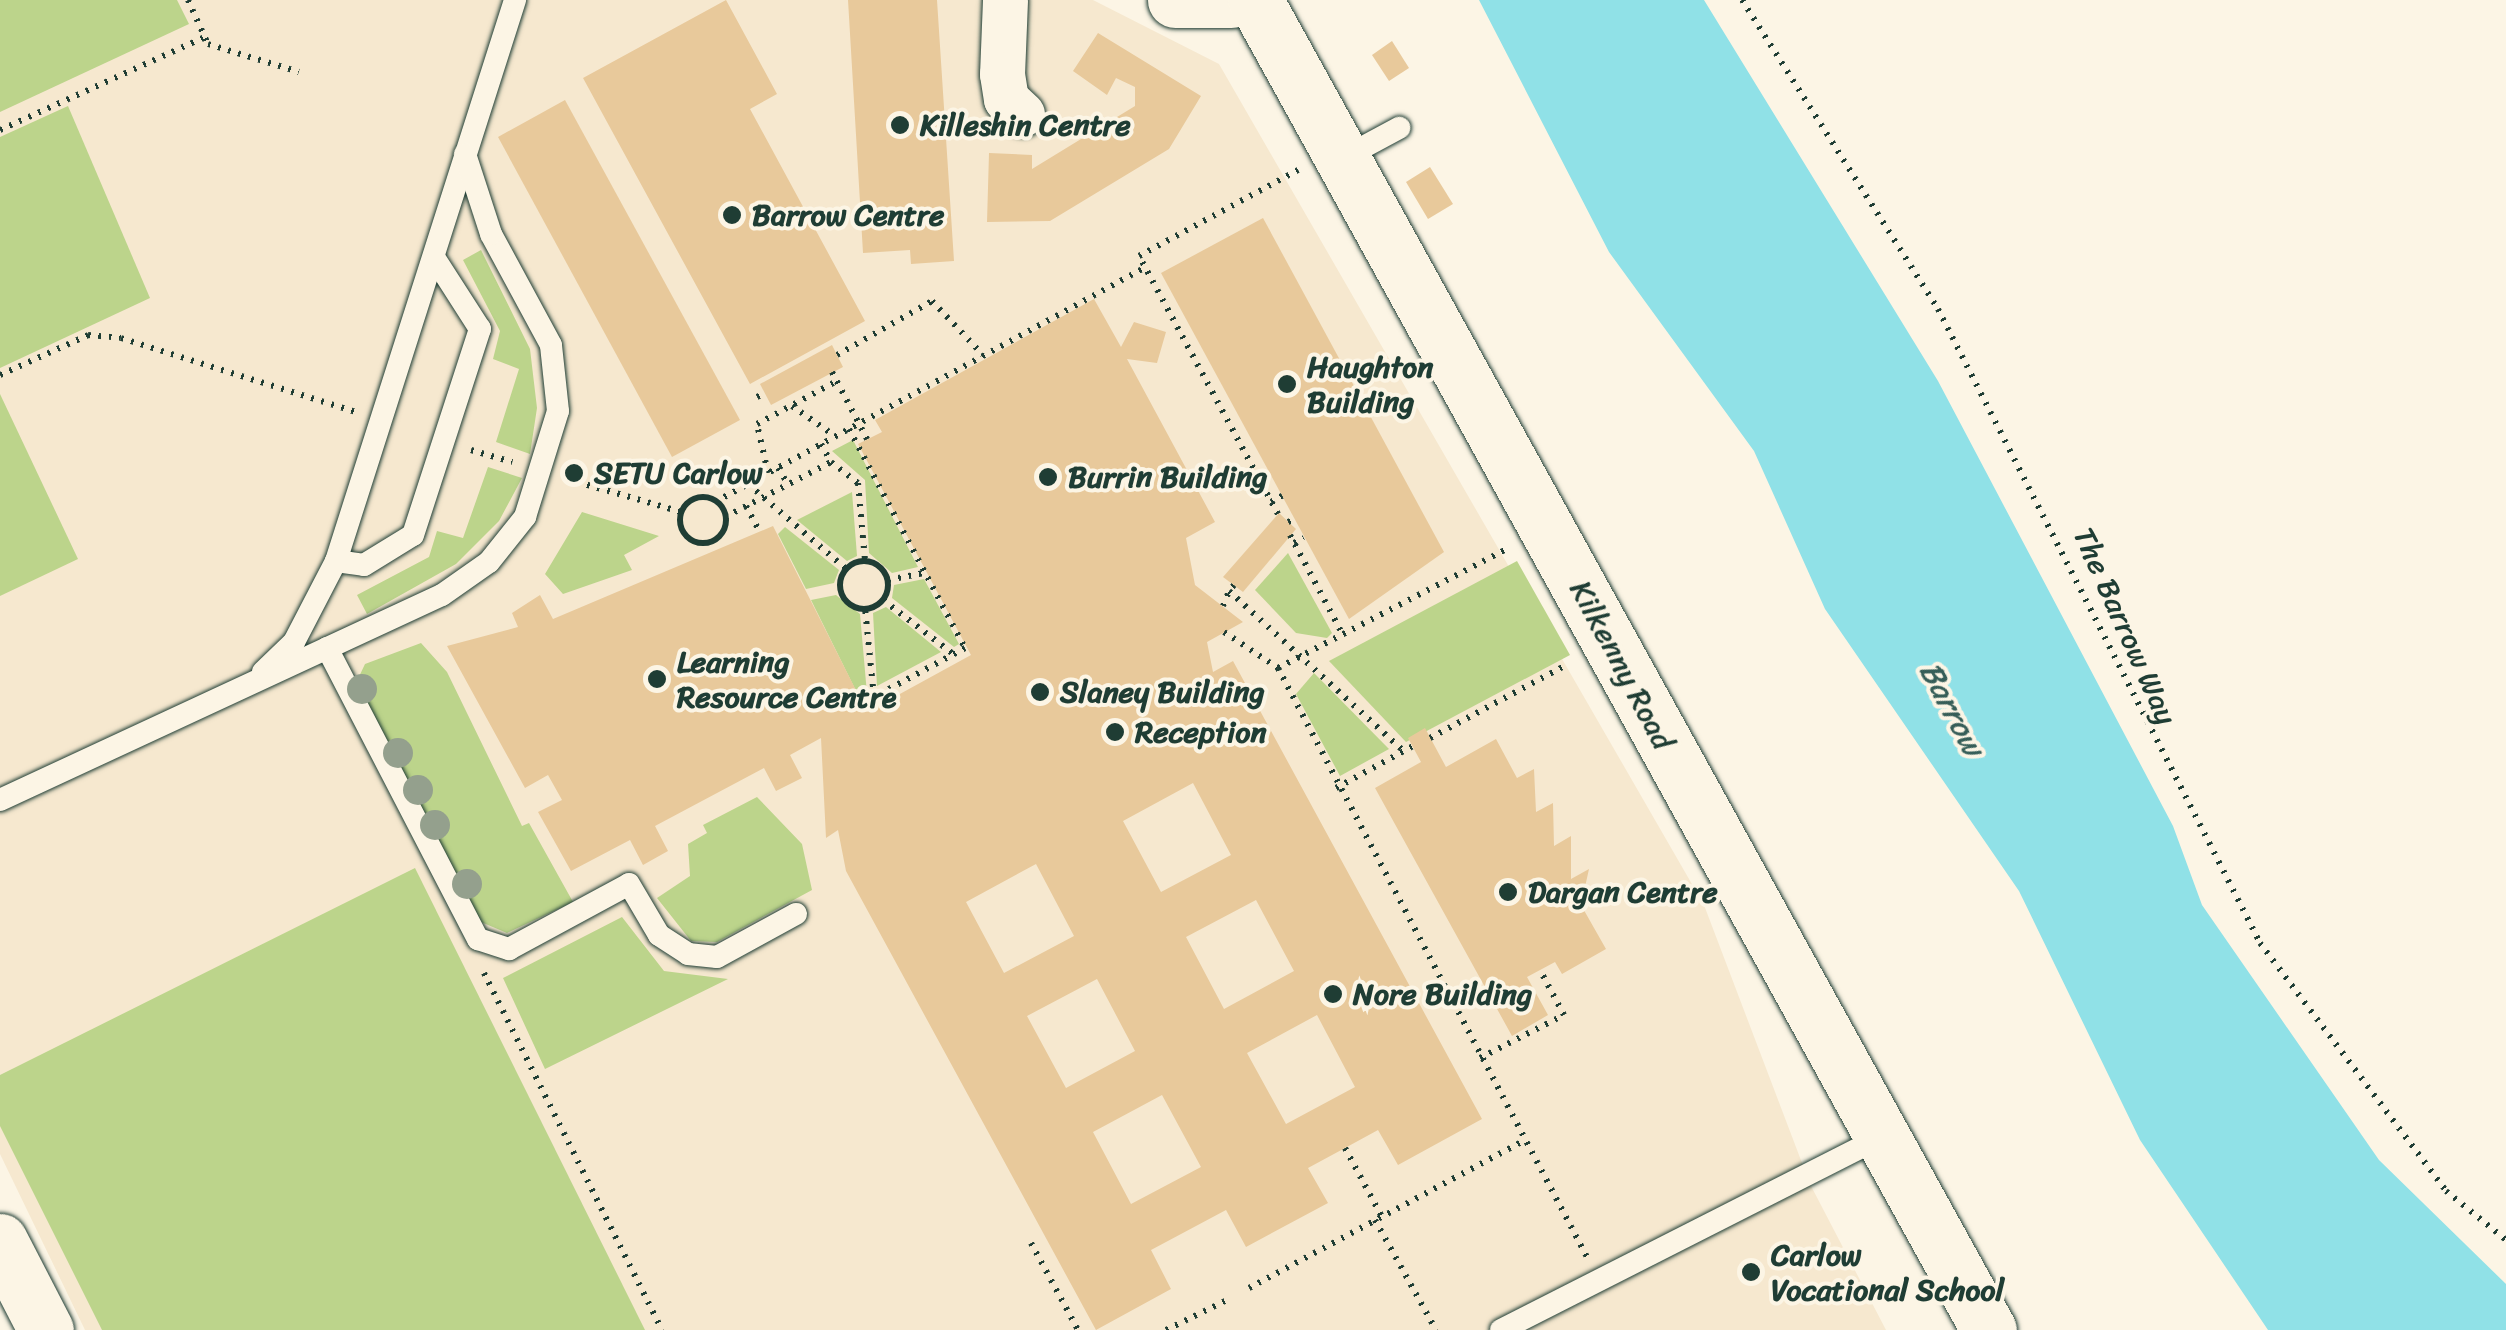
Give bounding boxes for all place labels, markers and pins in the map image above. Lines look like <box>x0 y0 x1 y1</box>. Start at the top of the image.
place label: Killeshin Centre <box>920 107 1130 143</box>
marker: Killeshin Centre <box>889 114 911 136</box>
place label: Barrow Centre <box>752 197 945 233</box>
marker: Barrow Centre <box>721 204 743 226</box>
place label: Haughton Building <box>1307 349 1433 420</box>
marker: Haughton Building <box>1276 373 1298 395</box>
place label: SETU Carlow <box>594 455 763 491</box>
place label: Burrin Building <box>1068 459 1267 495</box>
marker: SETU Carlow <box>563 462 585 484</box>
marker: Burrin Building <box>1037 466 1059 488</box>
place label: Learning Resource Centre <box>677 644 897 714</box>
marker: Learning Resource Centre <box>646 668 668 690</box>
place label: Slaney Building <box>1060 674 1265 710</box>
marker: Slaney Building <box>1029 681 1051 703</box>
place label: Reception <box>1135 714 1267 750</box>
marker: Reception <box>1104 721 1126 743</box>
place label: Dargan Centre <box>1528 874 1719 910</box>
marker: Dargan Centre <box>1497 881 1519 903</box>
place label: Nore Building <box>1353 976 1532 1012</box>
marker: Nore Building <box>1322 983 1344 1005</box>
place label: Carlow Vocational School <box>1771 1237 2004 1308</box>
marker: Carlow Vocational School <box>1740 1261 1762 1283</box>

